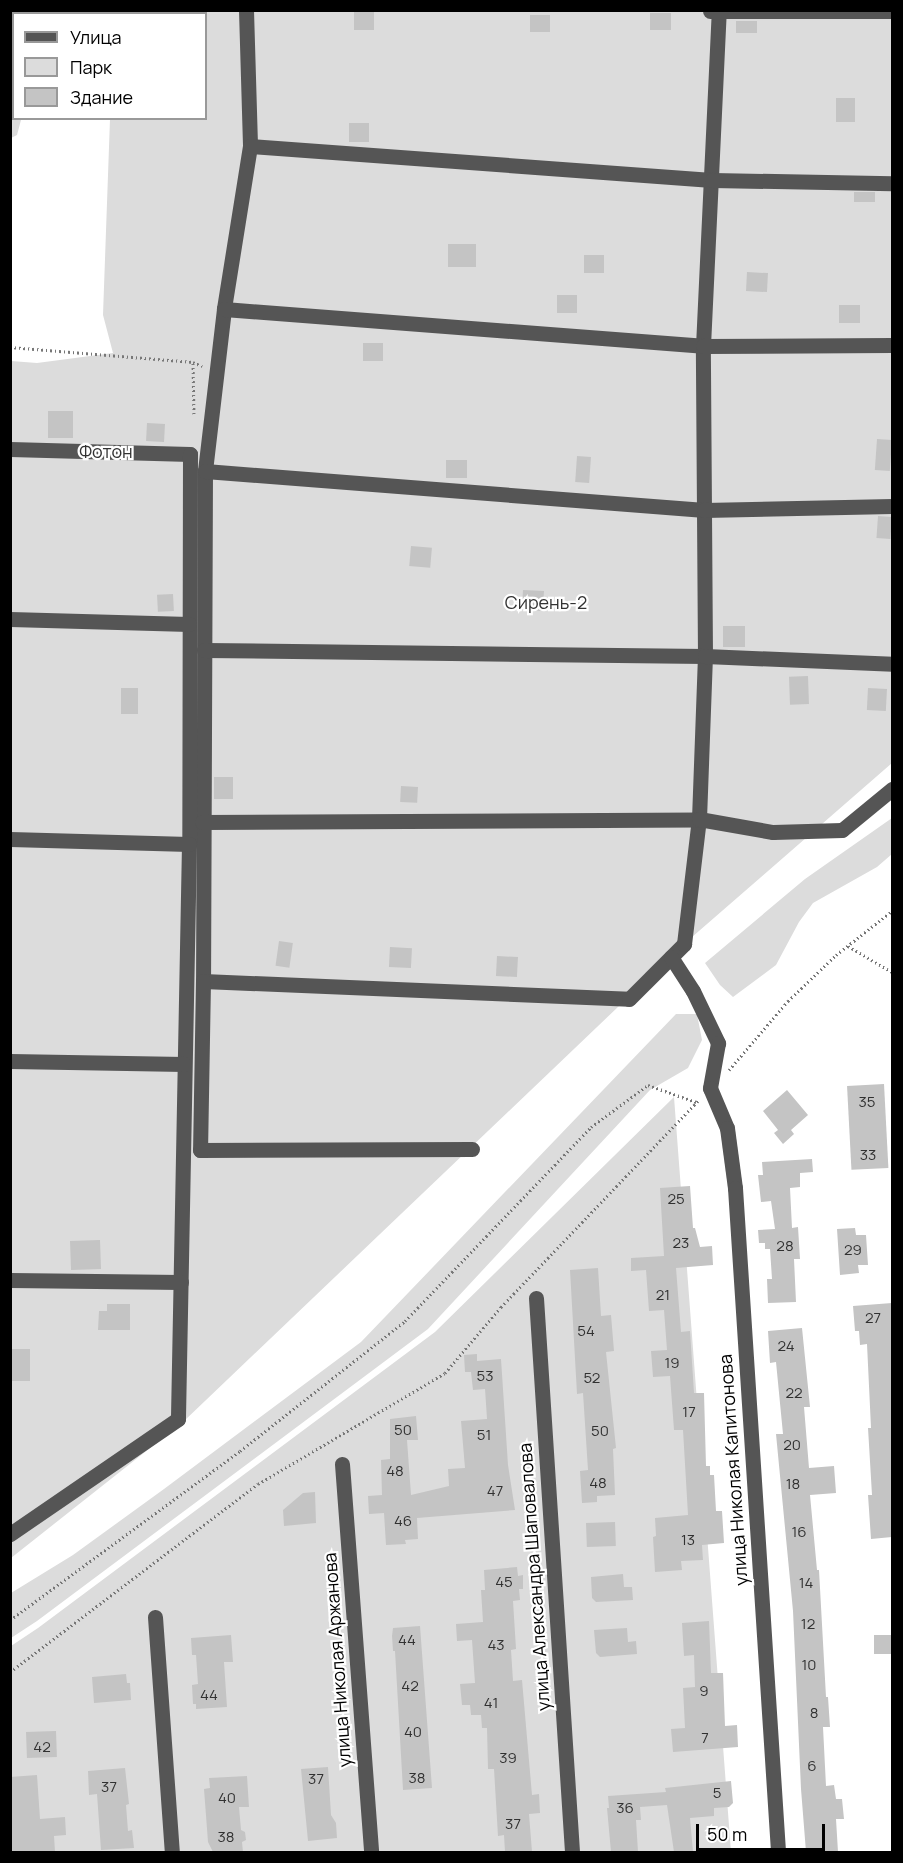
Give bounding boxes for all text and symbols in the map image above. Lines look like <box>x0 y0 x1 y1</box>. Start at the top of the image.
legend <box>12 12 207 120</box>
text: Улица <box>70 25 122 49</box>
text: Парк <box>70 55 112 79</box>
text: Здание <box>70 85 133 109</box>
park label: Фотон <box>79 440 133 462</box>
park label: Сирень-2 <box>505 591 587 613</box>
house number: 35 <box>859 1093 875 1111</box>
house number: 33 <box>860 1146 876 1164</box>
house number: 25 <box>667 1190 685 1208</box>
house number: 23 <box>673 1234 689 1252</box>
house number: 28 <box>776 1237 794 1255</box>
house number: 29 <box>844 1241 862 1259</box>
house number: 21 <box>656 1286 670 1304</box>
house number: 27 <box>865 1309 881 1327</box>
house number: 54 <box>577 1322 595 1340</box>
house number: 24 <box>777 1337 795 1355</box>
house number: 19 <box>664 1354 680 1372</box>
street label: улица Николая Капитонова <box>714 1354 752 1586</box>
house number: 53 <box>477 1367 493 1385</box>
house number: 52 <box>584 1369 600 1387</box>
house number: 22 <box>785 1384 803 1402</box>
house number: 17 <box>682 1403 696 1421</box>
house number: 50 <box>394 1421 412 1439</box>
house number: 50 <box>591 1422 609 1440</box>
house number: 51 <box>477 1426 491 1444</box>
house number: 20 <box>783 1436 801 1454</box>
street label: улица Александра Шаповалова <box>514 1442 554 1712</box>
house number: 48 <box>386 1462 404 1480</box>
house number: 48 <box>589 1474 607 1492</box>
house number: 18 <box>786 1475 800 1493</box>
house number: 47 <box>487 1482 503 1500</box>
house number: 46 <box>394 1512 412 1530</box>
house number: 16 <box>791 1523 807 1541</box>
house number: 13 <box>681 1531 695 1549</box>
street label: улица Николая Аржанова <box>319 1552 355 1768</box>
house number: 45 <box>495 1573 513 1591</box>
house number: 14 <box>799 1574 813 1592</box>
house number: 12 <box>801 1615 815 1633</box>
house number: 44 <box>398 1631 416 1649</box>
house number: 43 <box>487 1636 505 1654</box>
house number: 10 <box>802 1656 816 1674</box>
house number: 42 <box>401 1677 419 1695</box>
house number: 9 <box>699 1682 709 1700</box>
house number: 44 <box>200 1686 218 1704</box>
house number: 41 <box>484 1694 498 1712</box>
house number: 8 <box>810 1704 818 1722</box>
house number: 40 <box>404 1723 422 1741</box>
house number: 7 <box>701 1729 709 1747</box>
house number: 42 <box>33 1738 51 1756</box>
house number: 39 <box>499 1749 517 1767</box>
house number: 6 <box>807 1757 817 1775</box>
house number: 38 <box>408 1769 426 1787</box>
house number: 37 <box>308 1770 324 1788</box>
house number: 37 <box>101 1778 117 1796</box>
house number: 5 <box>713 1784 721 1802</box>
house number: 40 <box>218 1789 236 1807</box>
house number: 36 <box>616 1799 634 1817</box>
scale bar <box>699 1812 828 1850</box>
house number: 37 <box>505 1815 521 1833</box>
text: 50 m <box>707 1822 747 1846</box>
house number: 38 <box>217 1828 235 1846</box>

